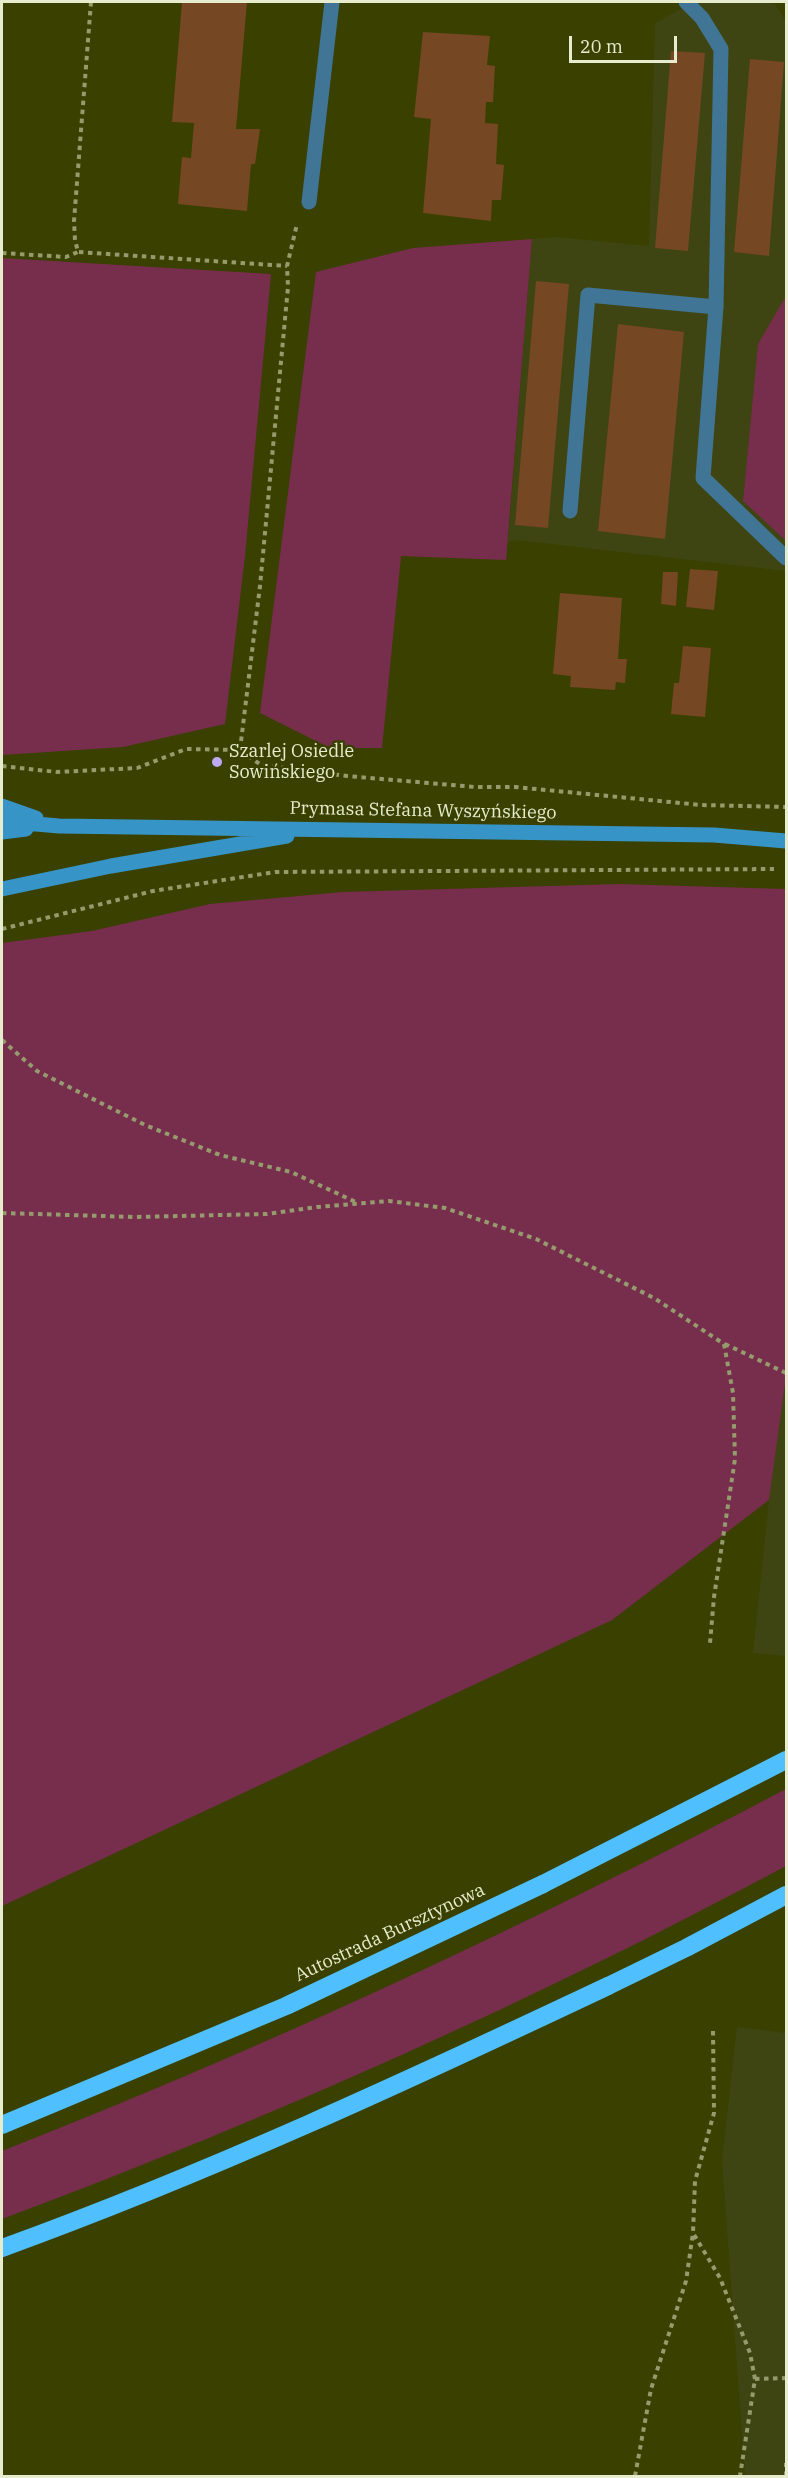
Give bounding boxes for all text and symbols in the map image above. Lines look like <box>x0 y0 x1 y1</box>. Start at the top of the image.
scale bar <box>572 24 680 62</box>
text: 20 m <box>580 35 623 58</box>
place label: Szarlej Osiedle Sowińskiego <box>229 741 354 783</box>
marker: Szarlej Osiedle Sowińskiego <box>210 755 224 769</box>
street label: Prymasa Stefana Wyszyńskiego <box>289 798 557 824</box>
street label: Autostrada Bursztynowa <box>292 1879 488 1987</box>

